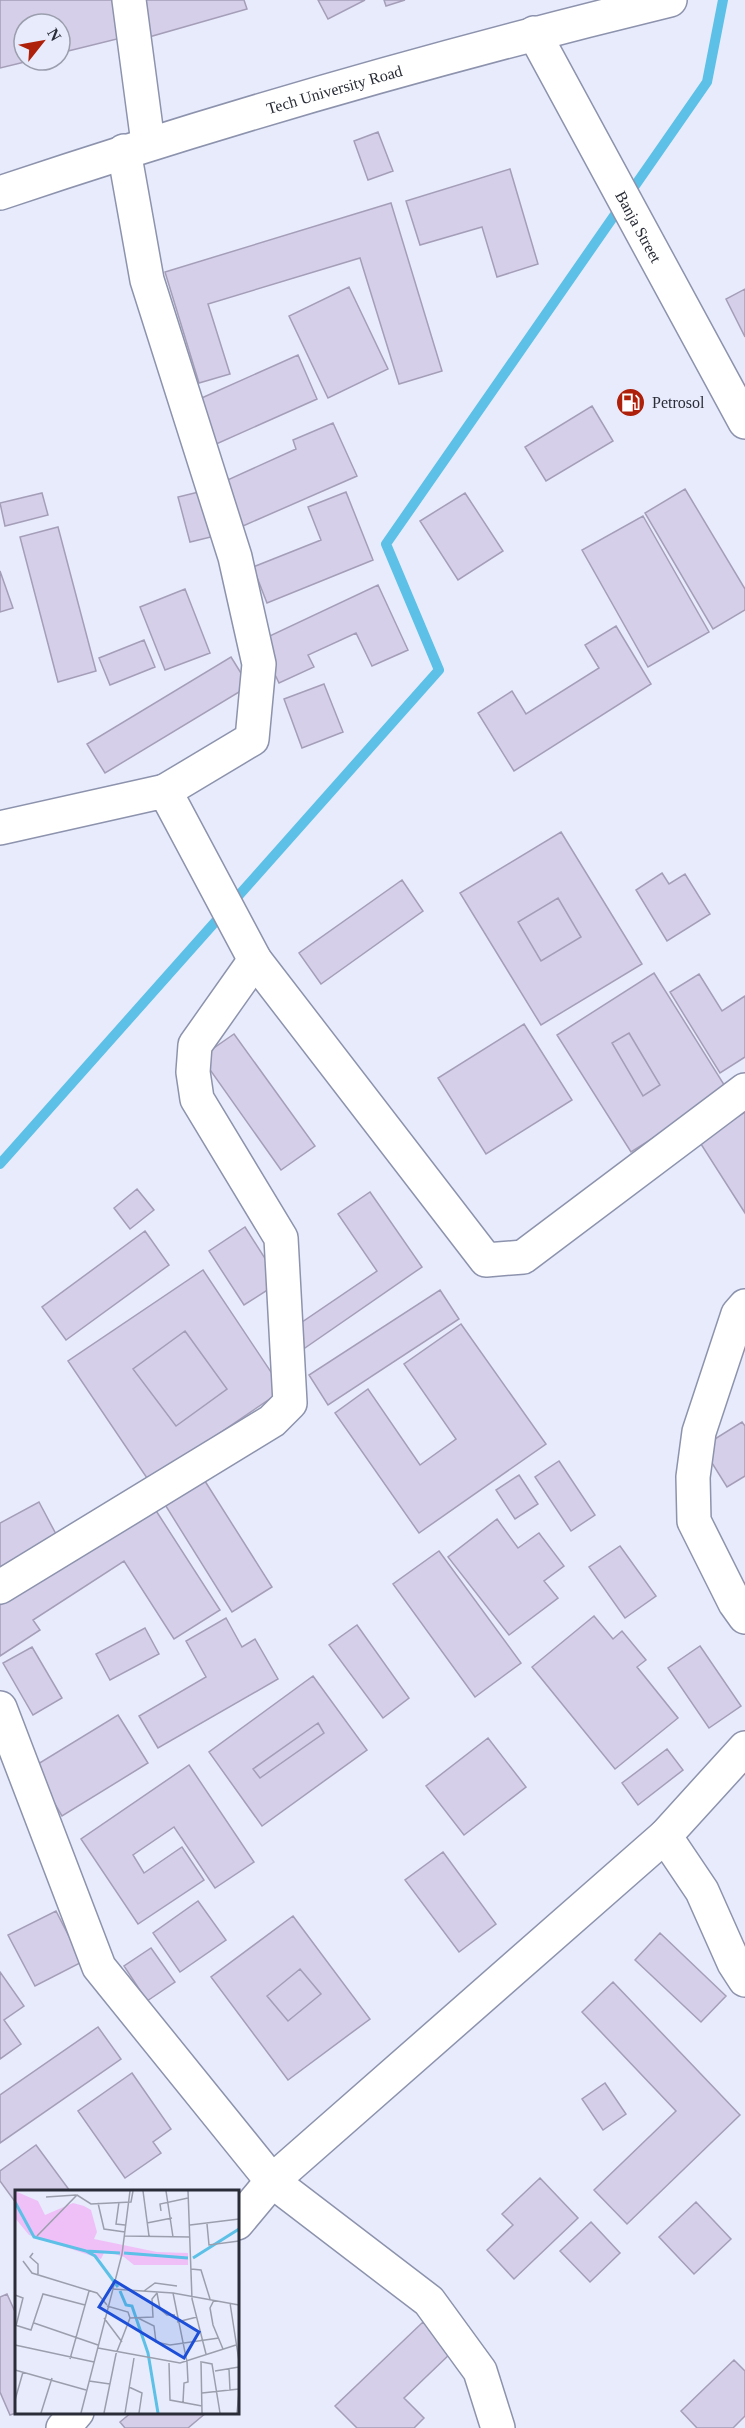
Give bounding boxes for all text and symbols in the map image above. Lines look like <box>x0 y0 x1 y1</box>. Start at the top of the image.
north arrow <box>12 12 72 72</box>
text: N <box>44 25 65 44</box>
street label: Tech University Road <box>265 62 404 117</box>
street label: Banja Street <box>612 188 665 266</box>
fuel station icon: Petrosol <box>615 386 647 418</box>
place label: Petrosol <box>652 394 705 411</box>
inset map <box>15 2190 238 2413</box>

